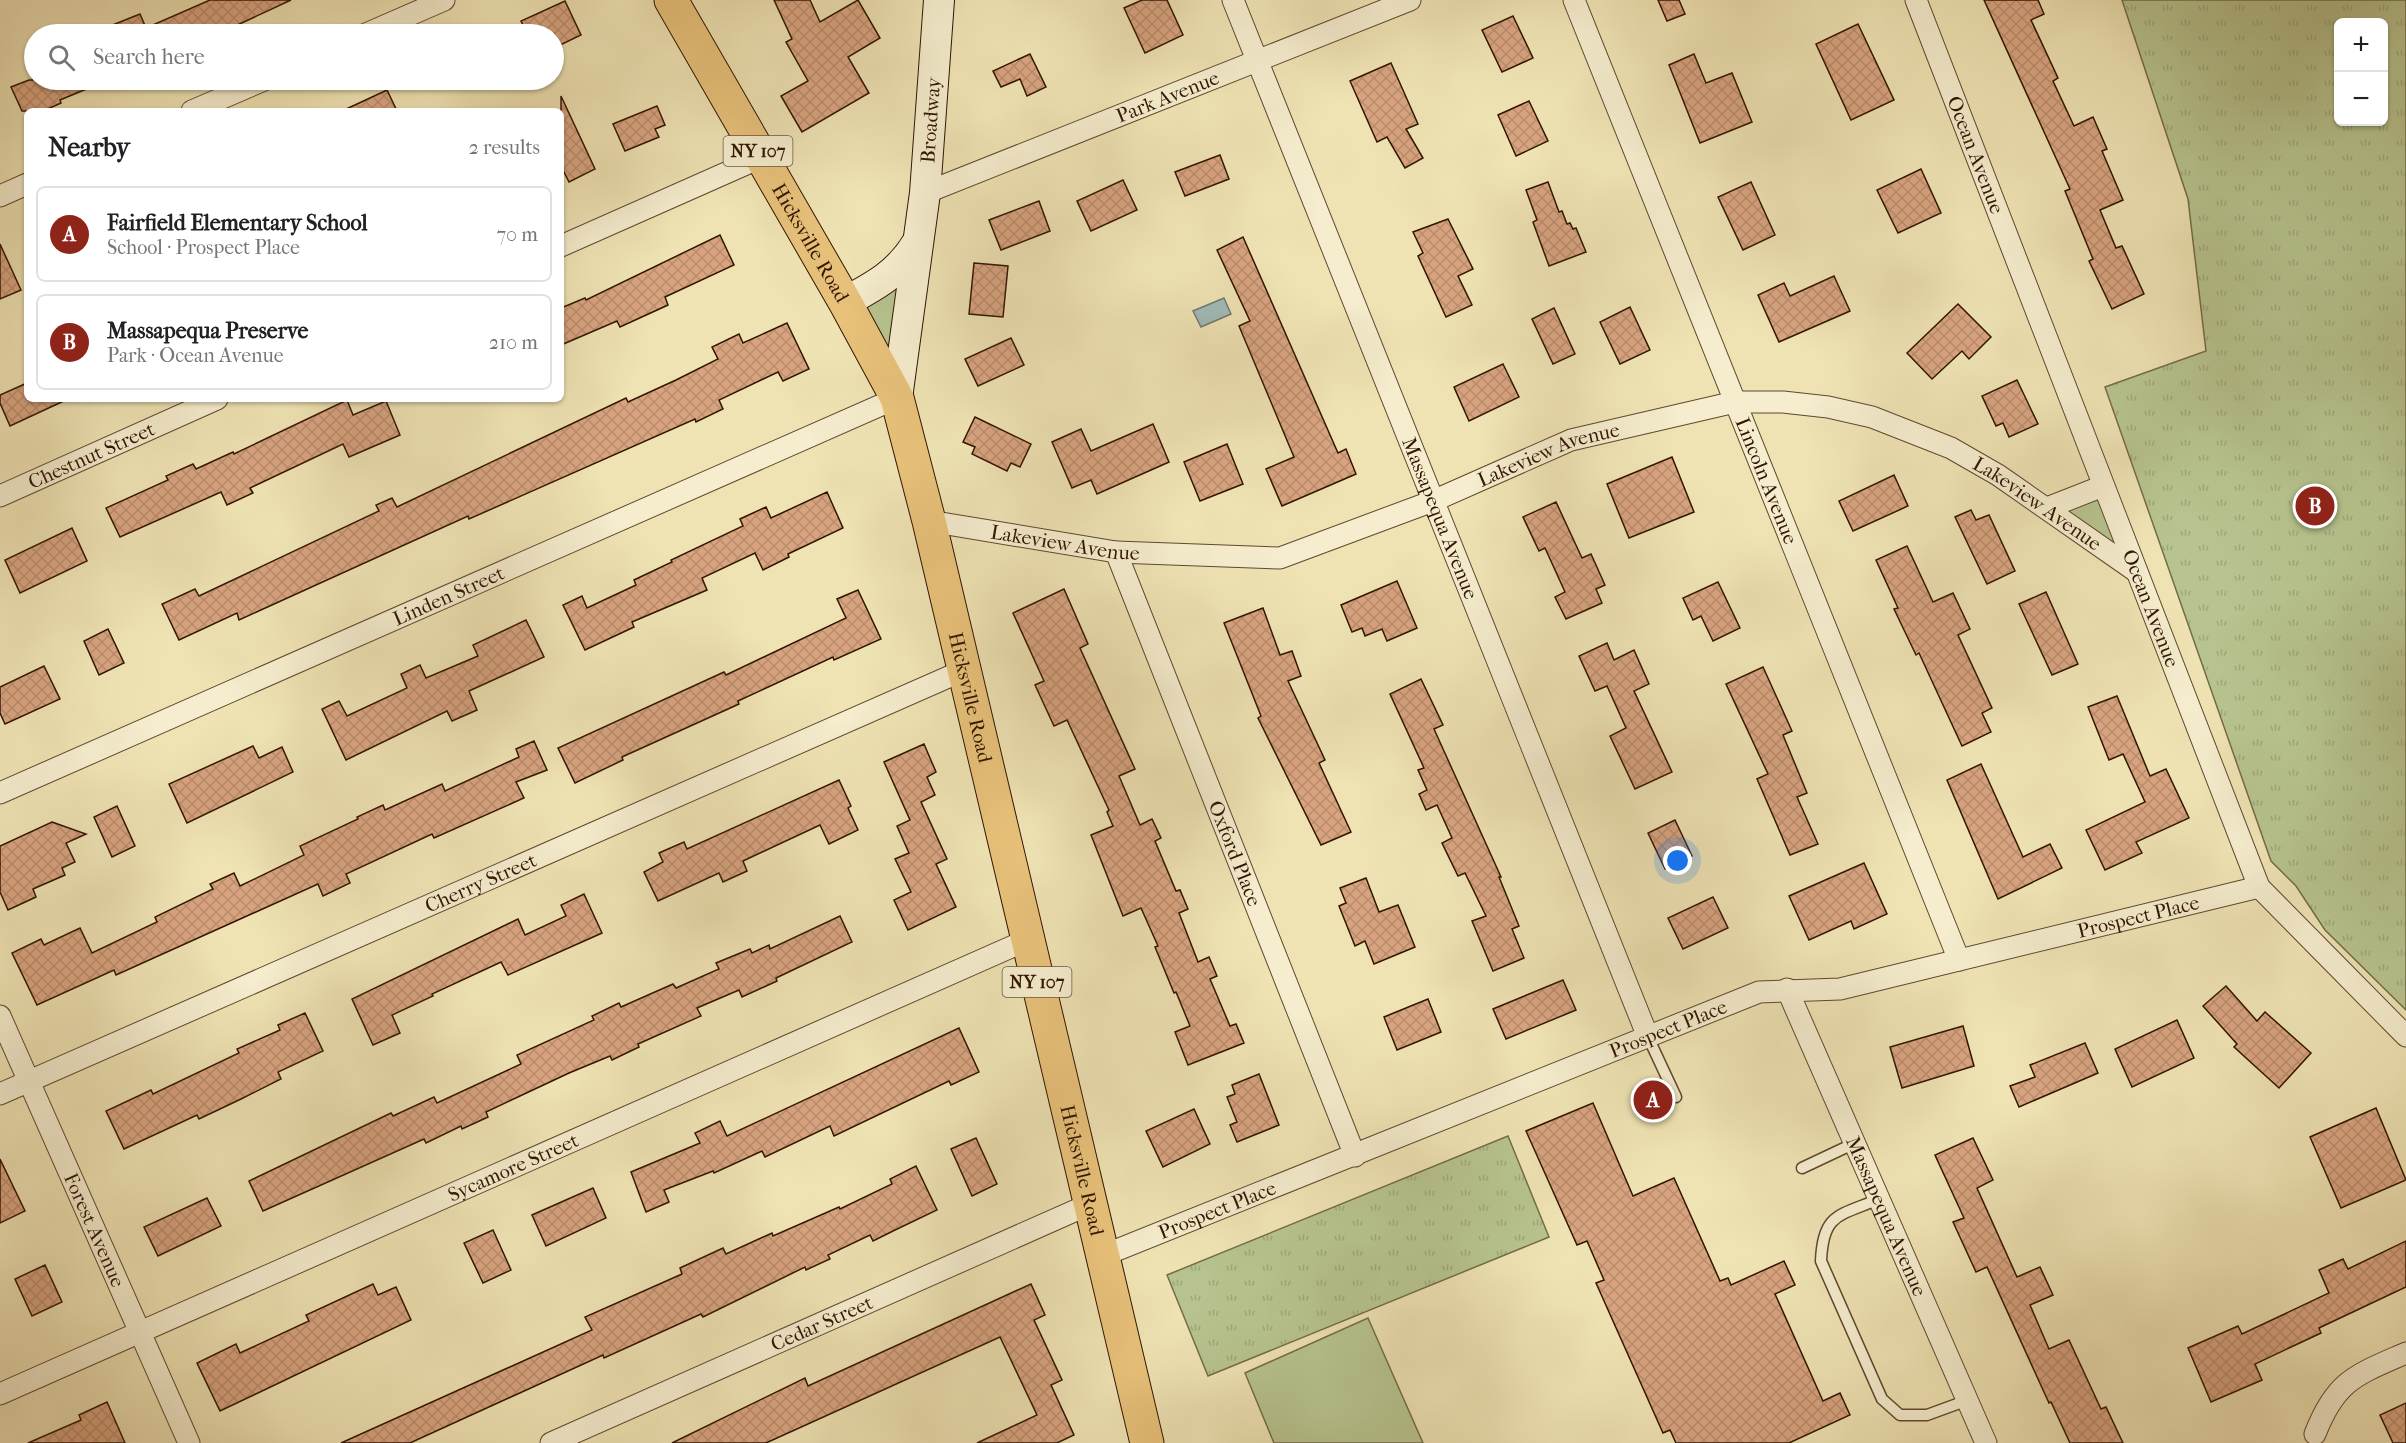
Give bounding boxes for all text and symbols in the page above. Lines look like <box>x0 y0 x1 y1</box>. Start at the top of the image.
map controls <box>2334 18 2388 126</box>
button: + <box>2334 18 2388 72</box>
search box <box>24 24 564 90</box>
icon: search <box>45 41 78 74</box>
text: Search here <box>93 44 205 70</box>
street label: Park Avenue <box>1113 66 1222 127</box>
button: − <box>2334 72 2388 126</box>
street label: Broadway <box>916 75 945 164</box>
street label: Ocean Avenue <box>1943 93 2009 217</box>
text: Nearby <box>48 132 130 163</box>
text: 2 results <box>469 136 540 159</box>
road number: NY 107 <box>724 136 792 166</box>
street label: Hicksville Road <box>767 179 855 307</box>
text: Fairfield Elementary School <box>107 210 368 236</box>
text: A <box>63 223 76 246</box>
text: 70 m <box>496 223 538 246</box>
text: School · Prospect Place <box>107 236 300 259</box>
text: Massapequa Preserve <box>107 318 308 344</box>
text: B <box>63 331 76 354</box>
text: 210 m <box>489 331 538 354</box>
text: Park · Ocean Avenue <box>107 344 284 367</box>
street label: Lincoln Avenue <box>1731 414 1803 547</box>
street label: Chestnut Street <box>25 417 158 493</box>
street label: Lakeview Avenue <box>1474 418 1622 491</box>
street label: Massapequa Avenue <box>1398 434 1483 602</box>
street label: Lakeview Avenue <box>1969 452 2106 555</box>
pin: B <box>2296 484 2334 528</box>
street label: Lakeview Avenue <box>989 520 1140 564</box>
street label: Ocean Avenue <box>2118 546 2184 670</box>
street label: Linden Street <box>389 561 508 630</box>
street label: Hicksville Road <box>944 630 998 766</box>
street label: Oxford Place <box>1204 797 1266 909</box>
your location <box>1663 846 1692 875</box>
street label: Cherry Street <box>421 848 540 917</box>
street label: Prospect Place <box>2075 890 2202 942</box>
road number: NY 107 <box>1002 967 1072 997</box>
street label: Prospect Place <box>1606 995 1730 1062</box>
pin: A <box>1634 1078 1672 1122</box>
street label: Hicksville Road <box>1056 1103 1109 1239</box>
street label: Sycamore Street <box>444 1128 582 1206</box>
street label: Massapequa Avenue <box>1841 1133 1932 1300</box>
street label: Forest Avenue <box>59 1169 130 1291</box>
street label: Prospect Place <box>1155 1176 1279 1244</box>
street label: Cedar Street <box>767 1290 876 1356</box>

